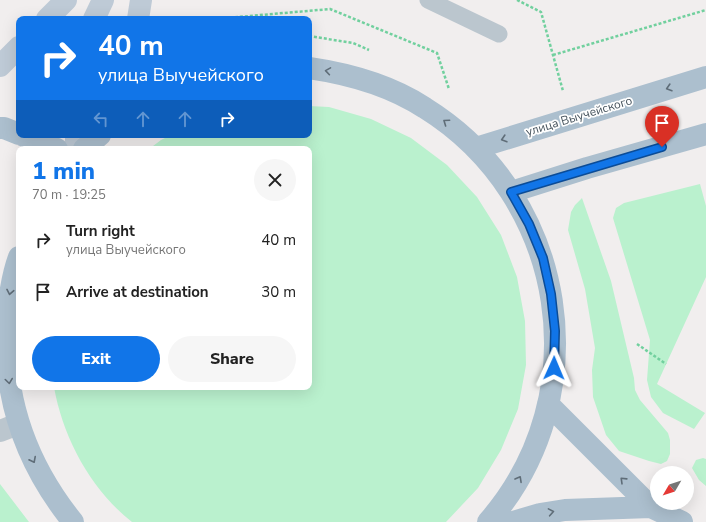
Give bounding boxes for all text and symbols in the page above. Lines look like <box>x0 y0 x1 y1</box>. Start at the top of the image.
text: 40 m <box>98 27 164 65</box>
icon: right <box>32 32 84 84</box>
text: улица Выучейского <box>98 63 264 87</box>
one-way arrow <box>325 67 331 76</box>
one-way arrow <box>665 83 672 92</box>
street label: улица Выучейского <box>524 92 634 140</box>
pin <box>645 106 679 147</box>
icon: left <box>90 108 112 130</box>
icon: ahead <box>132 108 154 130</box>
icon: ahead <box>174 108 196 130</box>
icon: right <box>216 108 238 130</box>
icon: arrive <box>651 112 673 134</box>
one-way arrow <box>444 120 451 127</box>
one-way arrow <box>501 134 508 143</box>
text: 1 min <box>32 155 95 187</box>
button: close <box>254 159 296 201</box>
text: 70 m · 19:25 <box>32 186 106 204</box>
text: Turn right <box>66 221 135 241</box>
icon: right <box>32 229 54 251</box>
text: 40 m <box>261 230 296 250</box>
text: улица Выучейского <box>66 241 186 259</box>
icon: arrive <box>32 281 54 303</box>
text: Arrive at destination <box>66 282 209 302</box>
text: 30 m <box>261 282 296 302</box>
one-way arrow <box>7 289 15 295</box>
button: Exit <box>32 336 160 382</box>
button: Share <box>168 336 296 382</box>
position arrow <box>533 347 575 389</box>
one-way arrow <box>4 377 13 384</box>
one-way arrow <box>28 456 35 463</box>
north arrow <box>650 466 694 510</box>
map controls <box>650 466 694 510</box>
one-way arrow <box>514 476 521 483</box>
one-way arrow <box>620 477 628 485</box>
one-way arrow <box>548 508 554 517</box>

